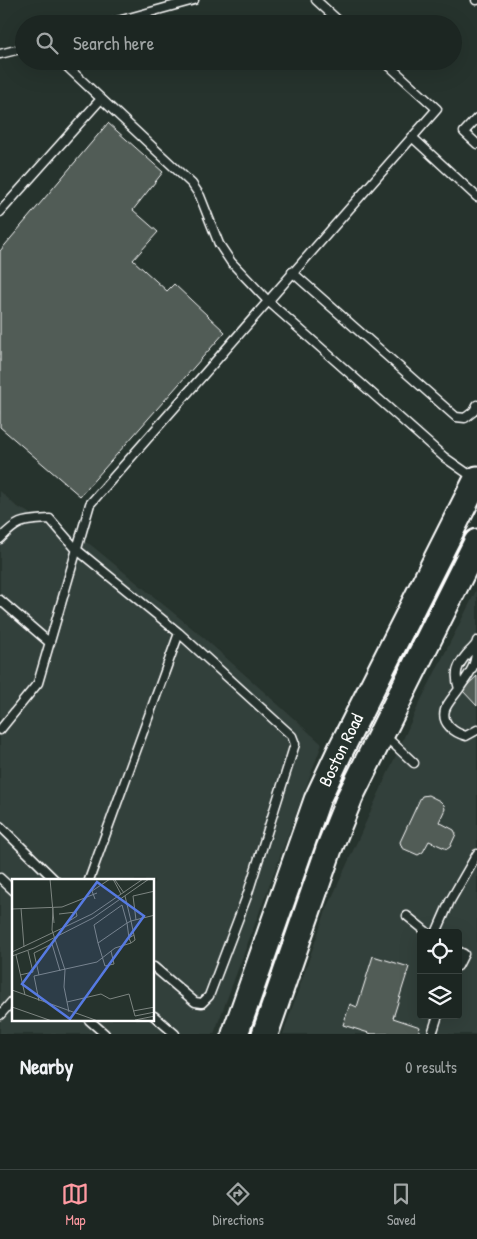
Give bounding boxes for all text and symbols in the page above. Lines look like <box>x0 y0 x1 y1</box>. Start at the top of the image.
search box <box>15 15 462 70</box>
icon: search <box>33 29 61 57</box>
text: Search here <box>73 30 154 56</box>
street label: Boston Road <box>312 709 369 791</box>
inset map <box>12 879 155 1022</box>
map controls <box>417 929 462 1019</box>
button: locate <box>417 929 462 974</box>
button: layers <box>417 974 462 1019</box>
text: Nearby <box>20 1052 73 1081</box>
text: 0 results <box>405 1056 457 1078</box>
tab: Map <box>61 1180 89 1229</box>
tab: Directions <box>212 1180 264 1229</box>
tab: Saved <box>387 1180 416 1229</box>

